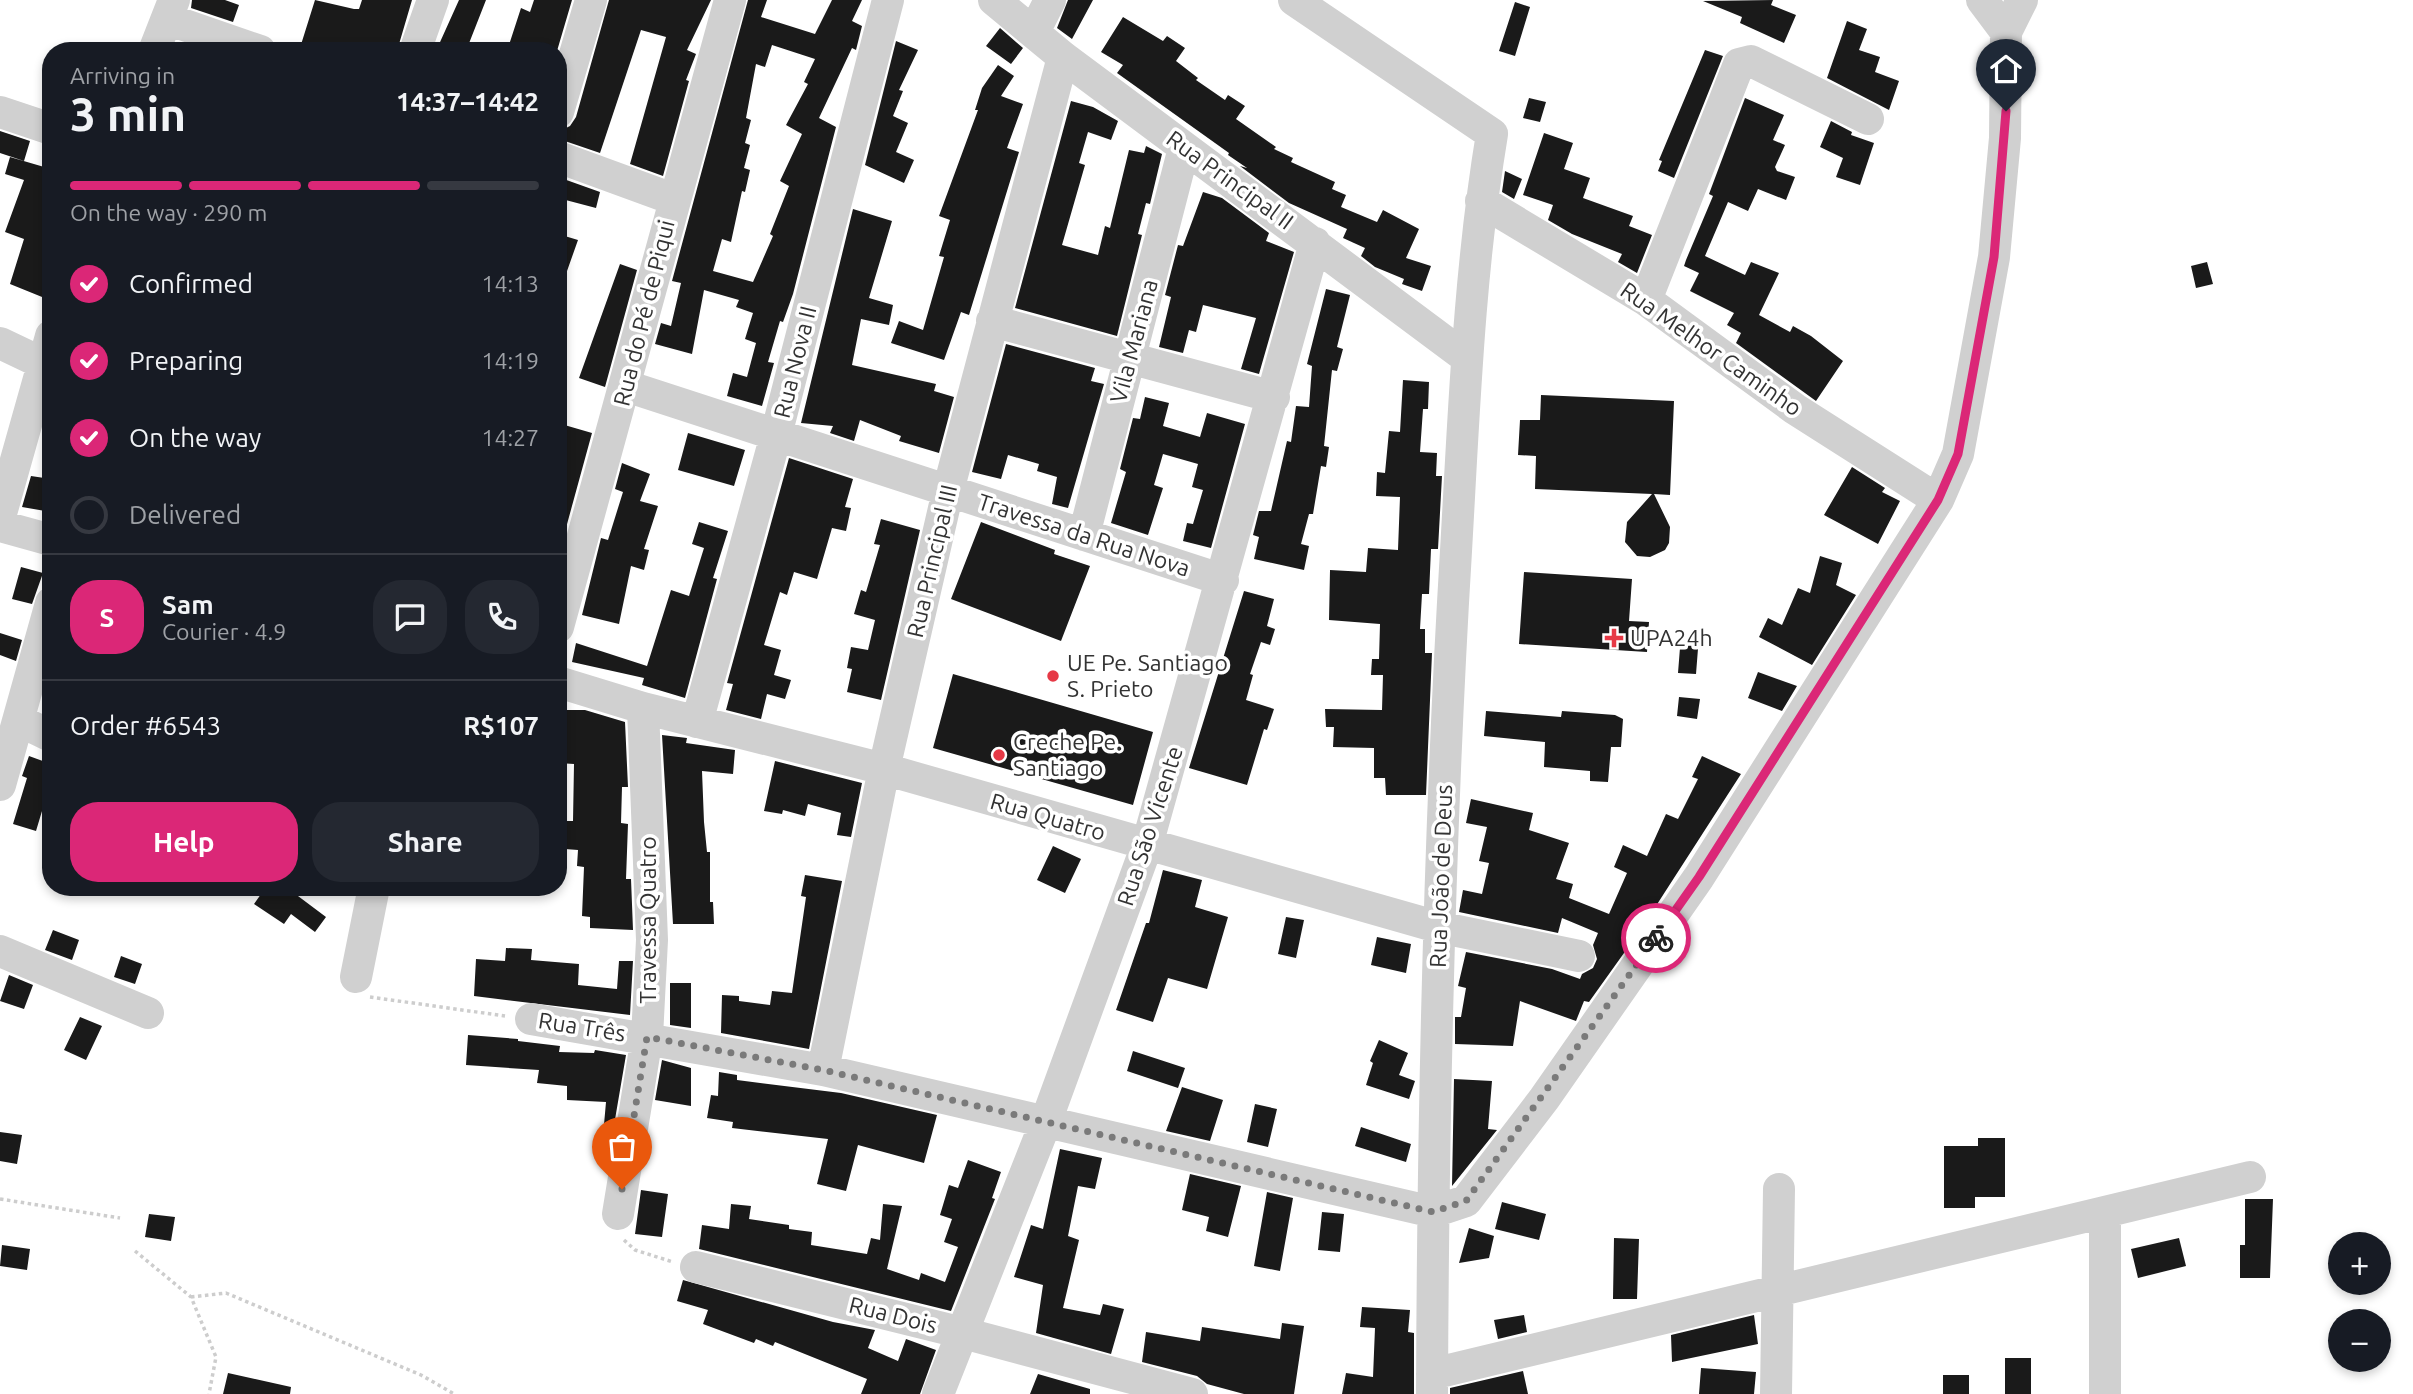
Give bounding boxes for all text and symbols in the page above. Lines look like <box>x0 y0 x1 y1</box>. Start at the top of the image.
pin <box>1976 39 2036 111</box>
icon: home <box>1987 50 2025 88</box>
text: Arriving in <box>70 63 175 88</box>
text: 14:37–14:42 <box>396 87 539 116</box>
text: 3 min <box>70 88 186 140</box>
street label: Rua Principal II <box>1162 125 1298 234</box>
text: On the way · 290 m <box>70 200 267 225</box>
street label: Rua do Pé de Piqui <box>608 217 679 409</box>
icon: check <box>70 265 108 303</box>
text: Confirmed <box>129 269 253 298</box>
text: 14:13 <box>481 271 539 296</box>
street label: Vila Mariana <box>1105 276 1162 405</box>
street label: Rua Melhor Caminho <box>1616 277 1806 420</box>
street label: Rua Nova II <box>769 303 820 420</box>
icon: check <box>70 342 108 380</box>
text: Preparing <box>129 346 243 375</box>
text: 14:19 <box>481 348 539 373</box>
icon: check <box>70 419 108 457</box>
text: On the way <box>129 423 261 452</box>
text: 14:27 <box>481 425 539 450</box>
street label: Rua Principal III <box>902 482 961 640</box>
street label: Travessa da Rua Nova <box>975 488 1193 581</box>
text: Delivered <box>129 500 241 529</box>
button: chat <box>373 580 447 654</box>
button: phone <box>465 580 539 654</box>
text: Sam <box>162 590 214 619</box>
text: S <box>100 603 114 632</box>
text: Courier · 4.9 <box>162 619 286 644</box>
place label: UPA24h <box>1630 625 1713 650</box>
marker: UPA24h <box>1604 628 1624 648</box>
place label: UE Pe. Santiago S. Prieto <box>1067 650 1228 701</box>
marker: UE Pe. Santiago S. Prieto <box>1045 668 1061 684</box>
text: Order #6543 <box>70 711 221 740</box>
text: R$107 <box>463 711 539 740</box>
place label: Creche Pe. Santiago <box>1013 729 1122 780</box>
street label: Rua São Vicente <box>1112 743 1187 909</box>
marker: Creche Pe. Santiago <box>991 747 1007 763</box>
street label: Rua João de Deus <box>1425 784 1456 968</box>
street label: Rua Quatro <box>988 788 1109 845</box>
button: Help <box>70 802 298 882</box>
button: Share <box>312 802 539 882</box>
street label: Travessa Quatro <box>635 836 660 1004</box>
courier <box>1621 903 1691 973</box>
icon: bike <box>1637 919 1675 957</box>
street label: Rua Três <box>537 1007 627 1046</box>
pin <box>592 1117 652 1189</box>
icon: bag <box>603 1128 641 1166</box>
map controls <box>2328 1232 2391 1372</box>
button: + <box>2328 1232 2391 1295</box>
street label: Rua Dois <box>847 1292 940 1338</box>
button: − <box>2328 1309 2391 1372</box>

